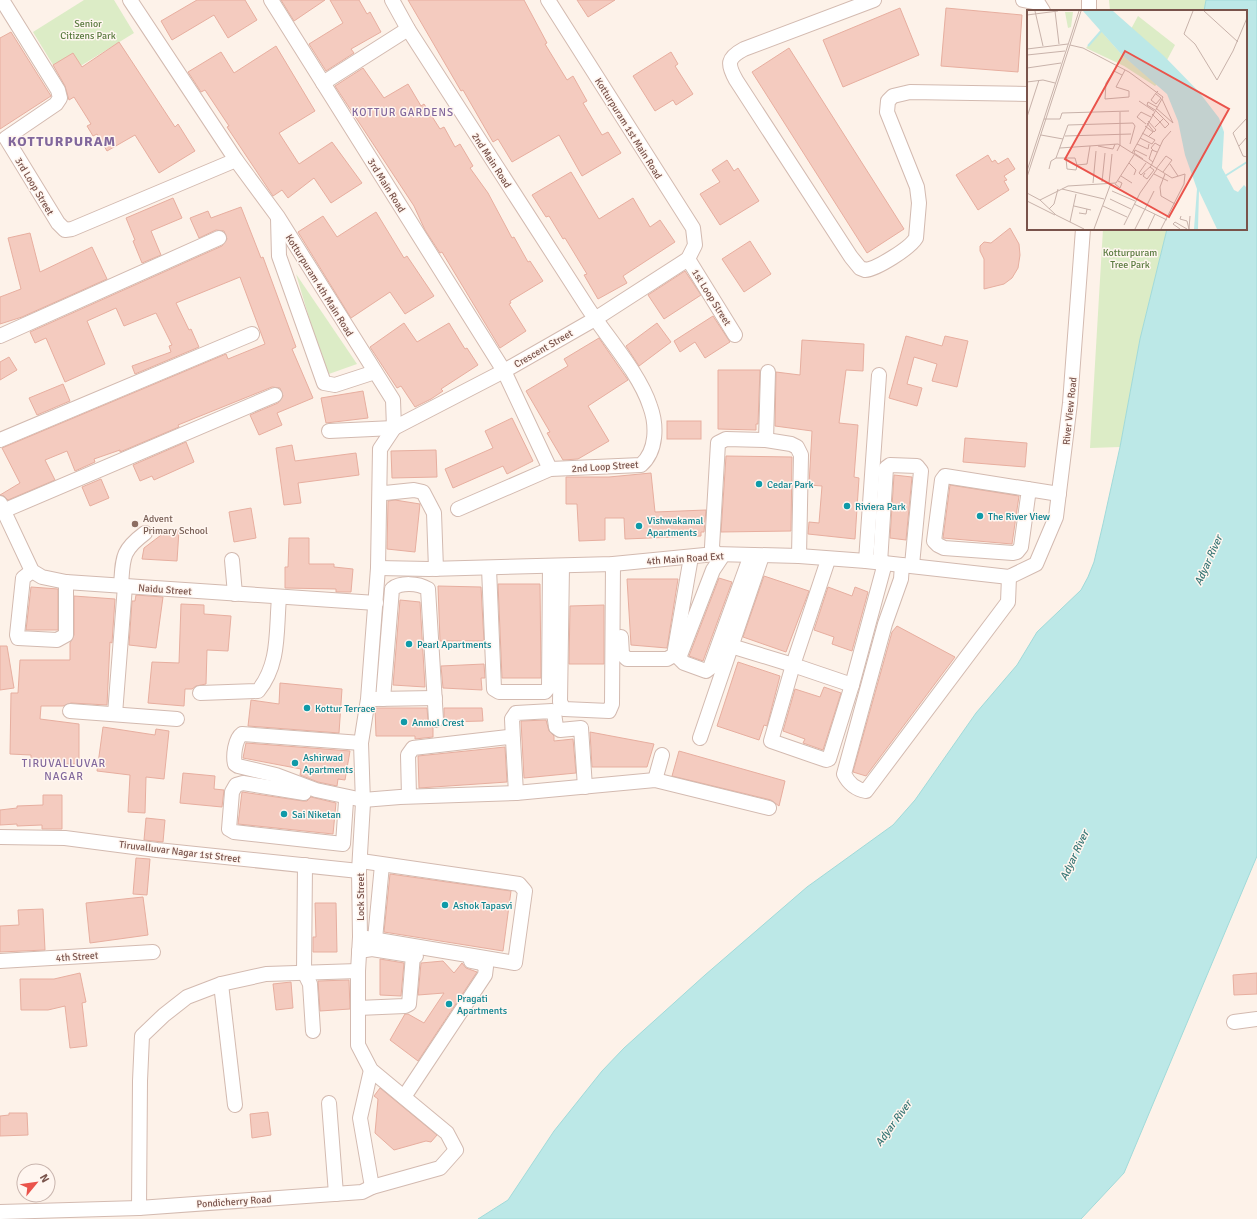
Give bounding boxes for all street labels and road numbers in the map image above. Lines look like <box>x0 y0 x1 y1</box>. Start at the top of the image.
street label: Kotturpuram 1st Main Road <box>592 76 664 181</box>
street label: 2nd Main Road <box>469 131 513 190</box>
street label: 3rd Loop Street <box>12 155 56 218</box>
street label: 3rd Main Road <box>365 156 408 215</box>
street label: Kotturpuram 4th Main Road <box>283 232 356 339</box>
street label: 1st Loop Street <box>689 267 734 328</box>
street label: Crescent Street <box>512 327 575 371</box>
street label: River View Road <box>1060 377 1080 446</box>
street label: 2nd Loop Street <box>571 459 640 475</box>
street label: 4th Main Road Ext <box>646 550 725 568</box>
street label: Naidu Street <box>138 582 193 598</box>
street label: Tiruvalluvar Nagar 1st Street <box>118 839 242 865</box>
street label: Lock Street <box>355 872 367 921</box>
street label: 4th Street <box>55 949 99 964</box>
street label: Pondicherry Road <box>196 1193 272 1211</box>

